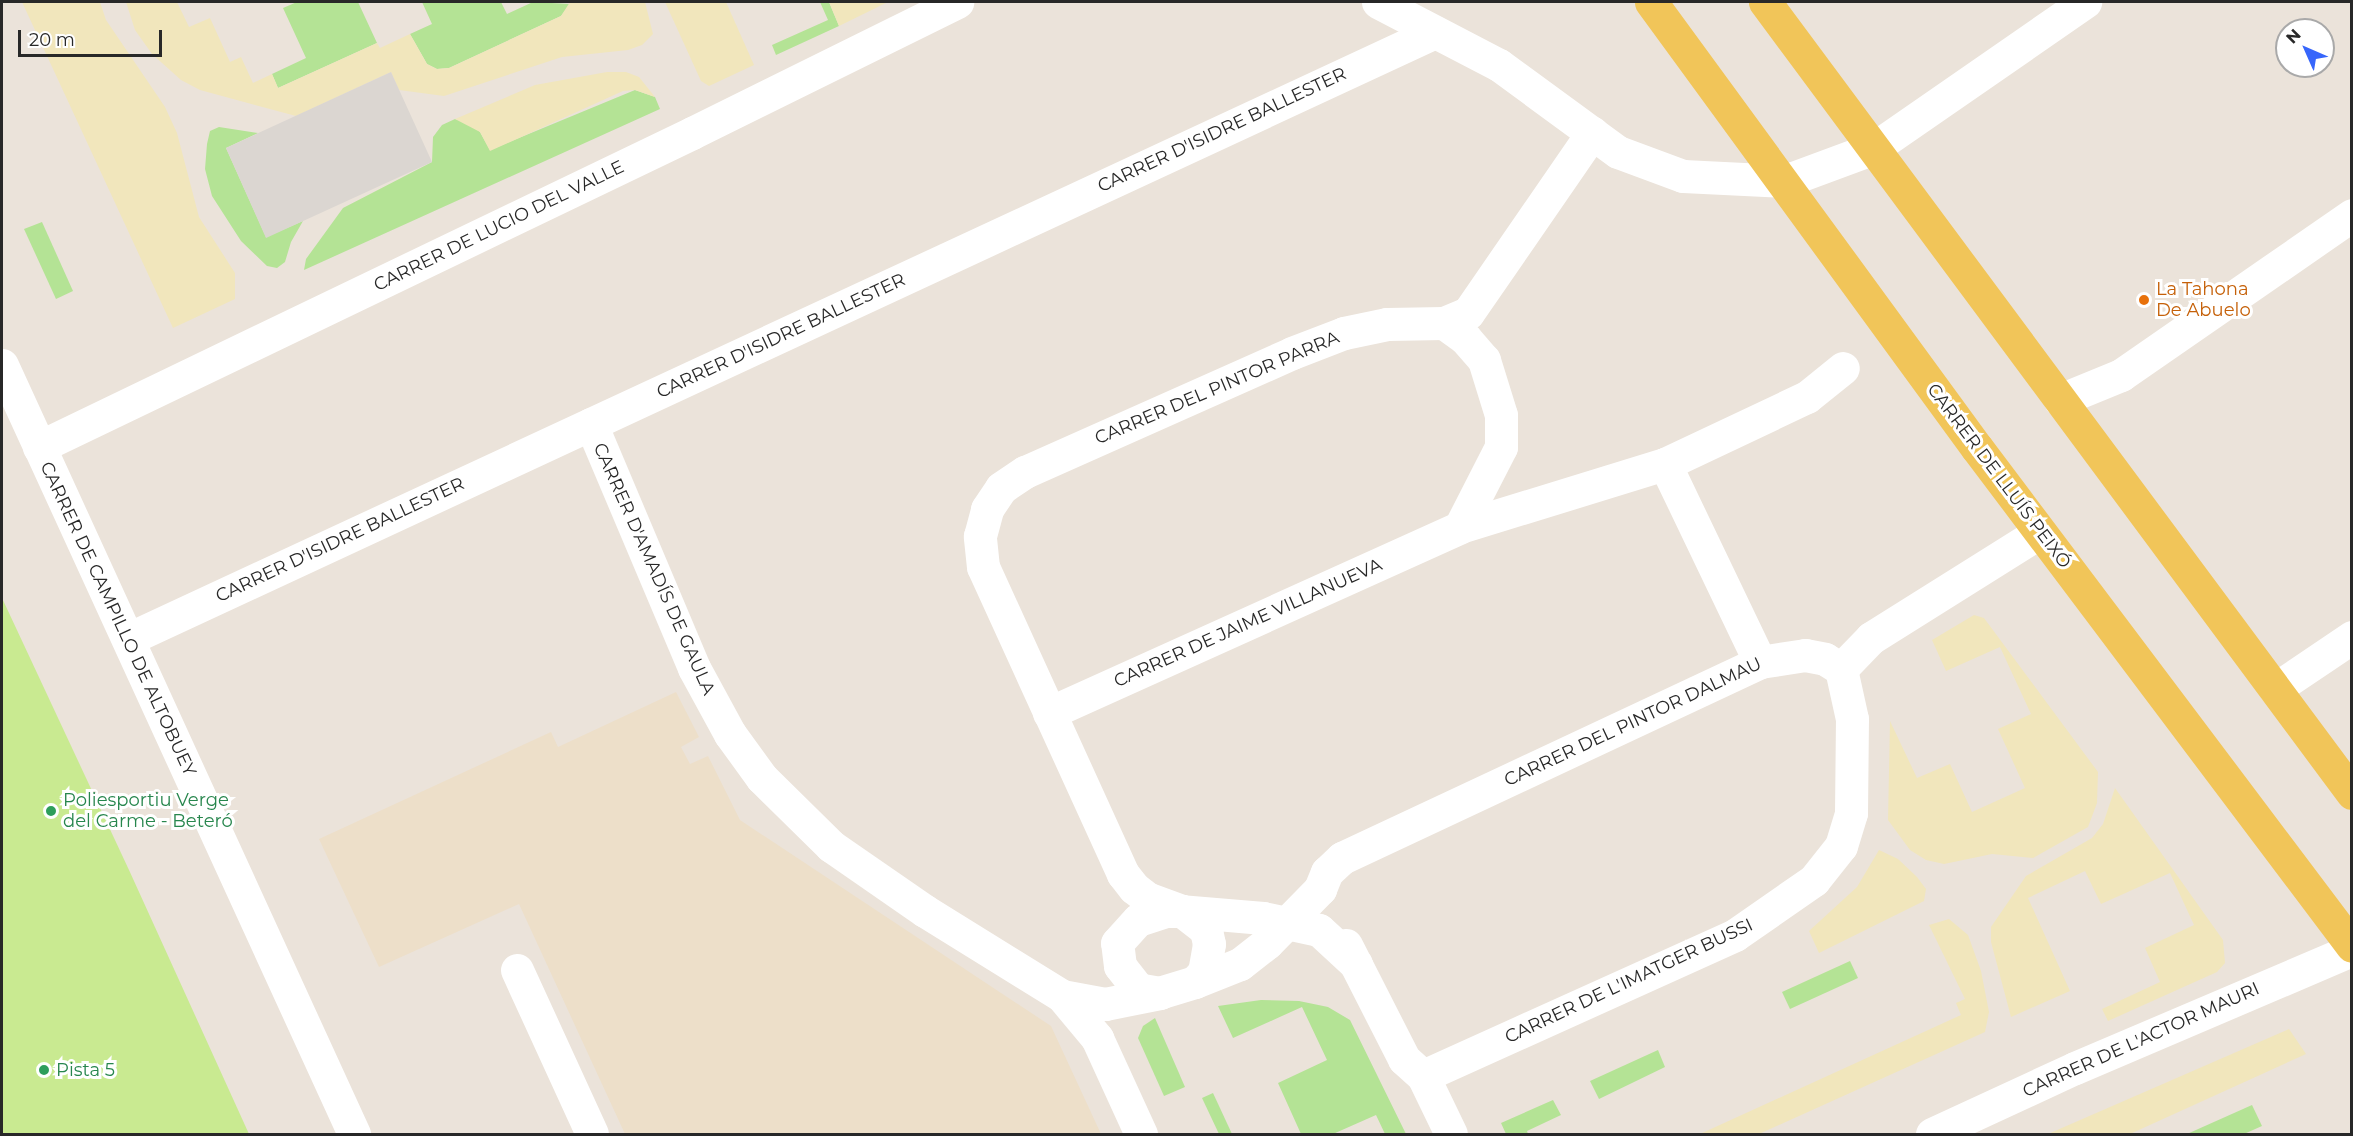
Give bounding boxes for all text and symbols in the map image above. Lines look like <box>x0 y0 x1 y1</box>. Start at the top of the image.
scale bar <box>21 18 165 56</box>
north arrow <box>2275 18 2335 78</box>
text: N <box>2282 25 2305 48</box>
text: 20 m <box>29 29 75 51</box>
street label: CARRER D'ISIDRE BALLESTER <box>1094 63 1350 197</box>
street label: CARRER DE LUCIO DEL VALLE <box>370 156 628 296</box>
street label: CARRER D'ISIDRE BALLESTER <box>653 269 909 403</box>
place label: La Tahona De Abuelo <box>2156 279 2251 322</box>
marker: La Tahona De Abuelo <box>2137 293 2151 307</box>
street label: CARRER DEL PINTOR PARRA <box>1092 327 1342 449</box>
street label: CARRER DE LLUÍS PEIXÓ <box>1923 379 2075 573</box>
street label: CARRER D'AMADÍS DE GAULA <box>588 440 720 698</box>
street label: CARRER DE CAMPILLO DE ALTOBUEY <box>35 458 201 780</box>
street label: CARRER D'ISIDRE BALLESTER <box>212 473 468 607</box>
street label: CARRER DE JAIME VILLANUEVA <box>1111 554 1385 692</box>
street label: CARRER DEL PINTOR DALMAU <box>1501 653 1765 791</box>
place label: Poliesportiu Verge del Carme - Beteró <box>63 790 233 832</box>
marker: Poliesportiu Verge del Carme - Beteró <box>44 804 58 818</box>
street label: CARRER DE L'IMATGER BUSSI <box>1502 914 1756 1048</box>
street label: CARRER DE L'ACTOR MAURI <box>2019 978 2263 1102</box>
place label: Pista 5 <box>56 1059 115 1081</box>
marker: Pista 5 <box>37 1063 51 1077</box>

